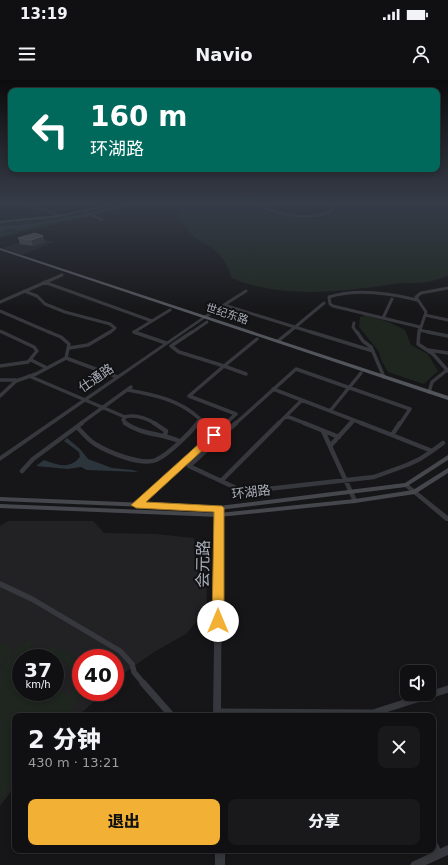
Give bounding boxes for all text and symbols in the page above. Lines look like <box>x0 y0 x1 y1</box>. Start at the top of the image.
text: 13:19 <box>20 5 68 23</box>
icon: menu <box>16 43 38 65</box>
icon: person <box>410 43 432 65</box>
text: Navio <box>195 44 253 65</box>
text: 160 m <box>90 100 187 133</box>
icon: left <box>24 104 76 156</box>
text: 环湖路 <box>90 138 144 159</box>
street label: 世纪东路 <box>204 301 250 327</box>
street label: 仕通路 <box>76 361 116 395</box>
pin <box>197 418 231 452</box>
icon: arrive <box>203 424 225 446</box>
street label: 环湖路 <box>231 482 271 502</box>
street label: 会元路 <box>193 540 213 588</box>
position arrow <box>197 600 239 642</box>
speed limit sign: 40 <box>72 649 124 701</box>
text: 37 <box>24 658 52 682</box>
map controls <box>400 665 436 701</box>
button: sound <box>400 665 436 701</box>
text: km/h <box>25 679 51 690</box>
text: 2 分钟 <box>28 726 101 754</box>
button: close <box>378 726 420 768</box>
text: 430 m · 13:21 <box>28 755 119 770</box>
button: 退出 <box>28 799 220 845</box>
button: 分享 <box>228 799 420 845</box>

